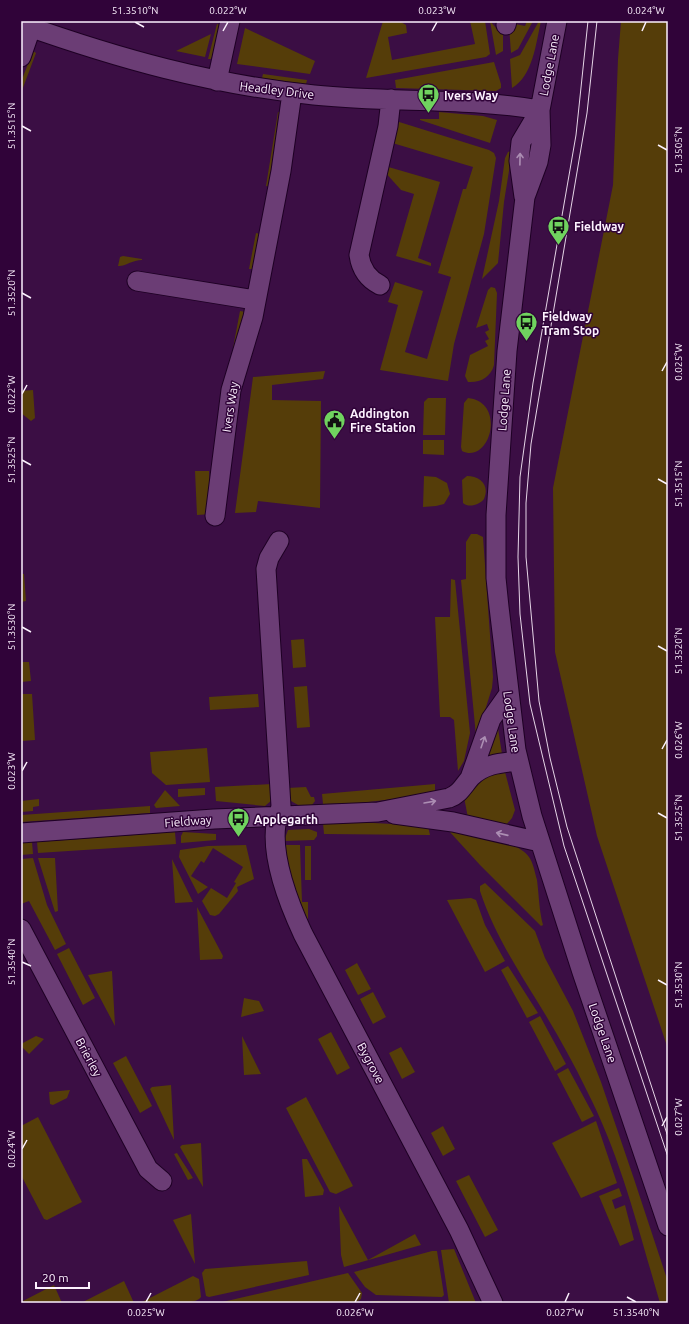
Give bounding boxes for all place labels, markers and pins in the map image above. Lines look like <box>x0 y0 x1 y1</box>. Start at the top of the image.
bus stop icon: Ivers Way <box>416 82 442 115</box>
place label: Ivers Way <box>444 89 499 102</box>
bus stop icon: Fieldway <box>545 213 571 246</box>
place label: Fieldway <box>574 220 625 233</box>
bus stop icon: Fieldway Tram Stop <box>514 310 540 343</box>
place label: Fieldway Tram Stop <box>542 310 599 337</box>
public building icon: Addington Fire Station <box>322 407 348 440</box>
place label: Addington Fire Station <box>350 407 416 434</box>
bus stop icon: Applegarth <box>225 806 251 839</box>
place label: Applegarth <box>254 813 318 826</box>

